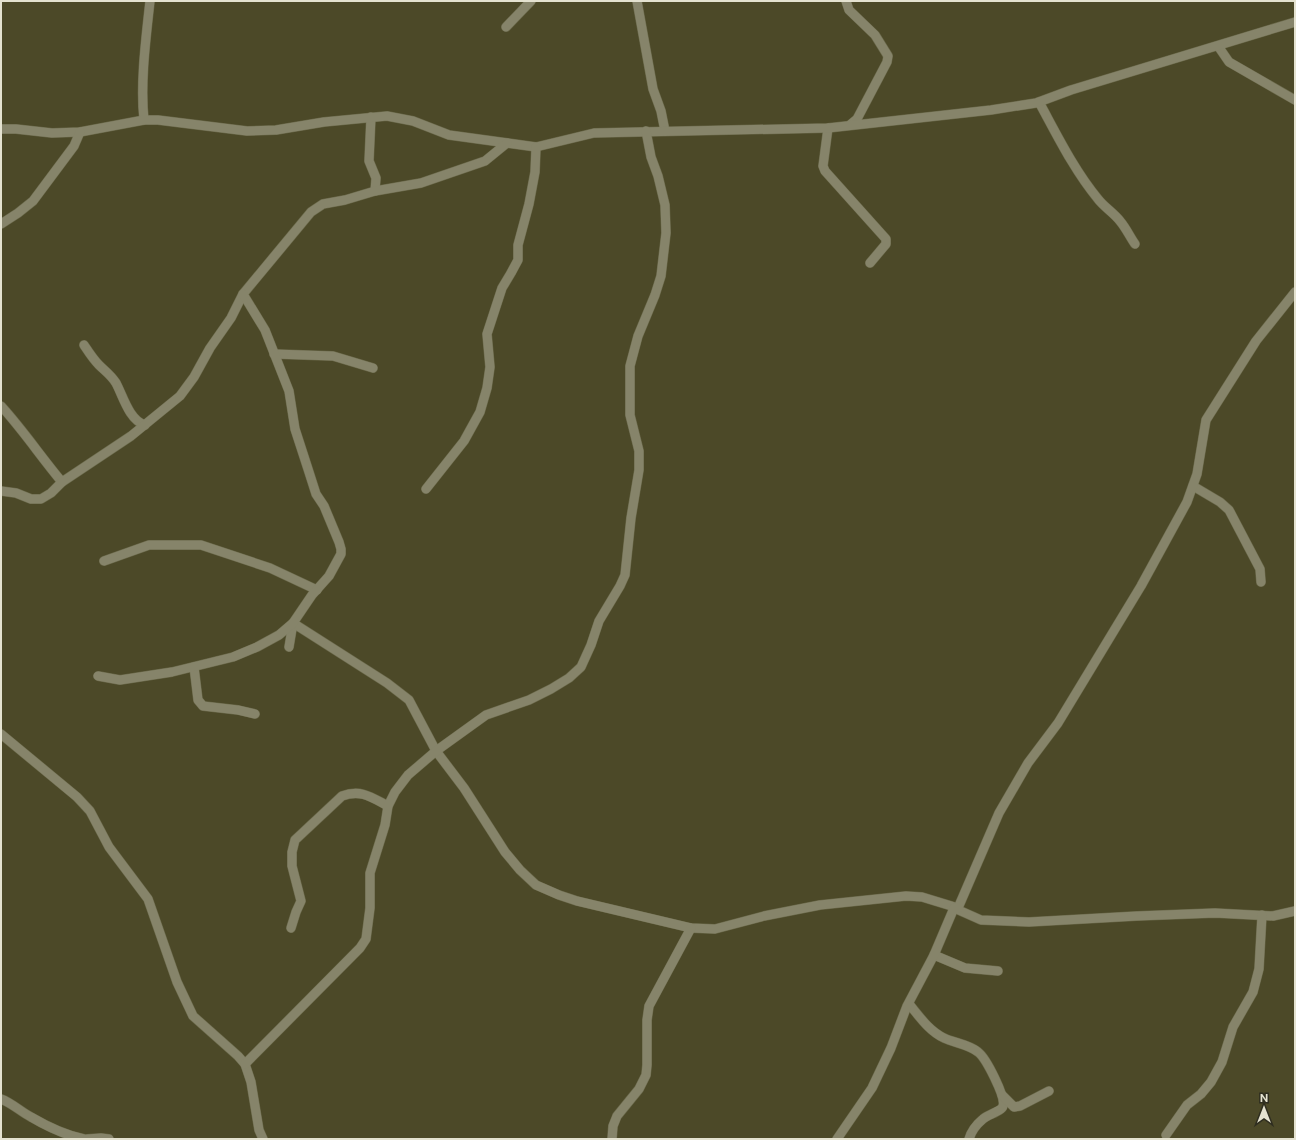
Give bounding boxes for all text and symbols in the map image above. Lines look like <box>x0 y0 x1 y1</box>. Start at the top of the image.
north arrow <box>1244 1088 1284 1128</box>
text: N <box>1260 1092 1268 1104</box>

